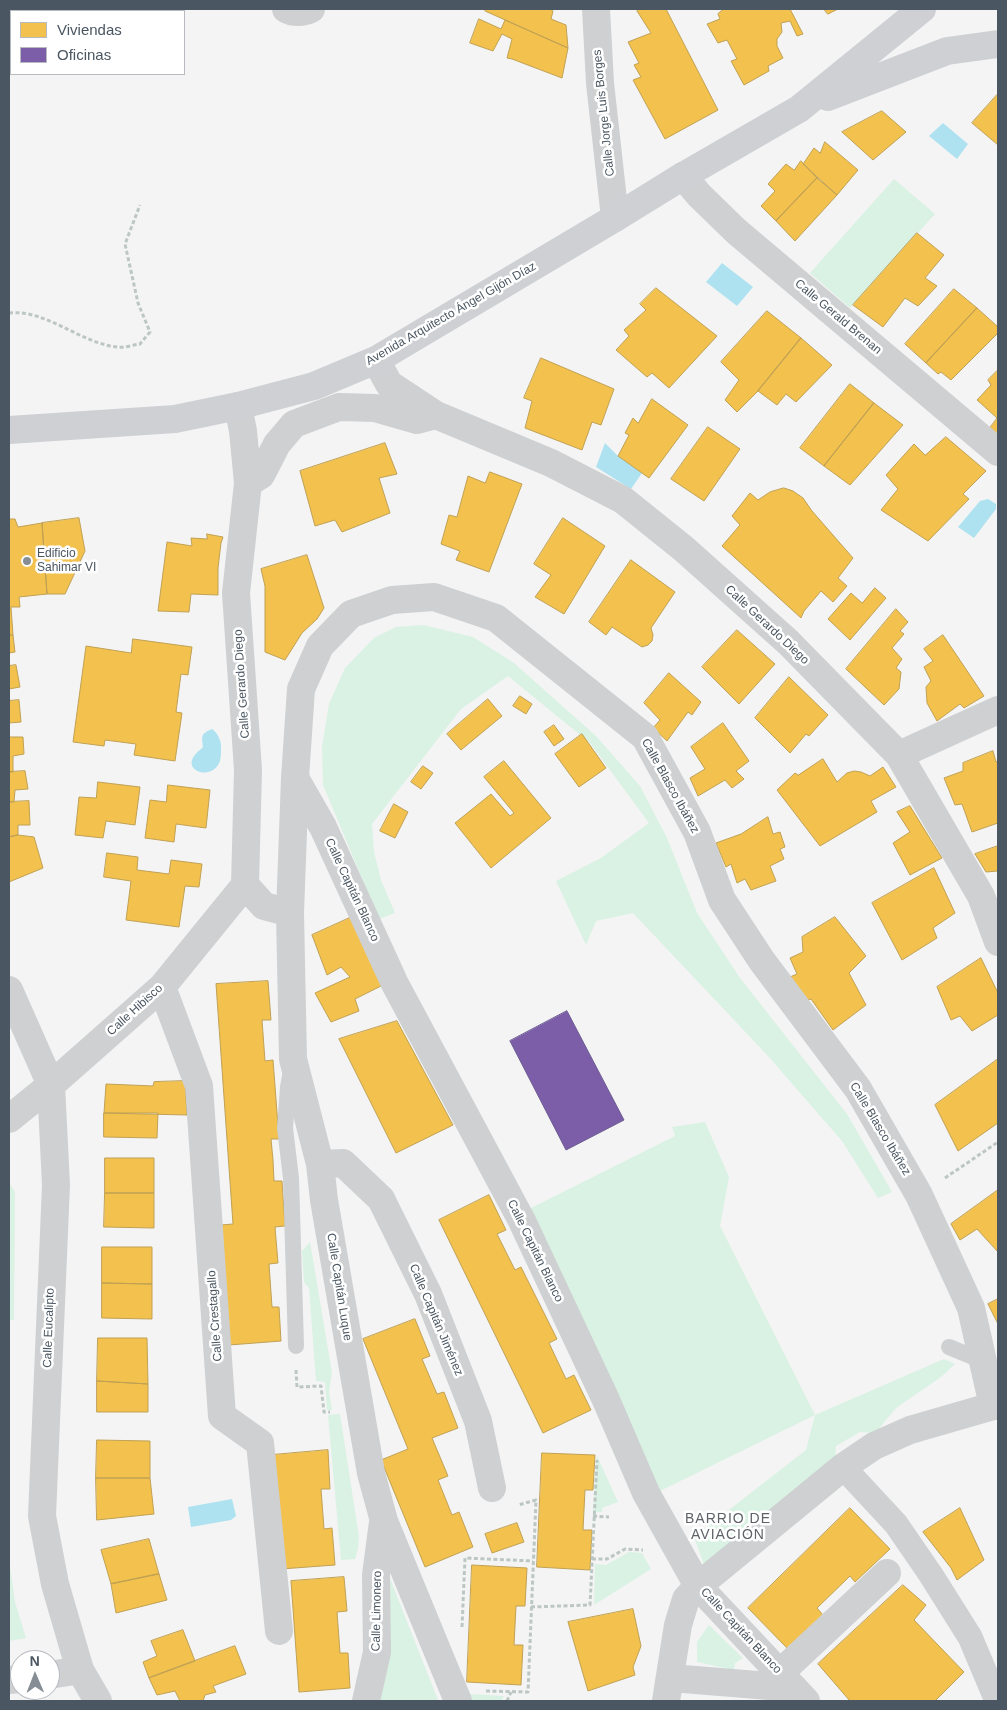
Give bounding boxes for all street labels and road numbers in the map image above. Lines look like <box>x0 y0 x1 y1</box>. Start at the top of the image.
street label: Calle Jorge Luis Borges <box>590 49 618 177</box>
street label: Avenida Arquitecto Ángel Gijón Díaz <box>363 259 539 369</box>
street label: Calle Gerald Brenan <box>792 277 884 357</box>
street label: Calle Gerardo Diego <box>722 582 812 668</box>
street label: Calle Gerardo Diego <box>231 629 253 739</box>
street label: Calle Blasco Ibáñez <box>638 736 702 836</box>
street label: Calle Capitán Blanco <box>322 836 382 944</box>
street label: Calle Hibisco <box>104 981 166 1039</box>
street label: Calle Blasco Ibáñez <box>847 1080 913 1178</box>
street label: Calle Capitán Blanco <box>504 1197 566 1305</box>
street label: Calle Capitán Luque <box>323 1232 355 1342</box>
street label: Calle Capitán Jiménez <box>406 1262 466 1378</box>
street label: Calle Crestagallo <box>205 1270 225 1362</box>
street label: Calle Eucalipto <box>40 1288 58 1368</box>
street label: Calle Limonero <box>369 1571 385 1651</box>
street label: Calle Capitán Blanco <box>698 1585 784 1677</box>

